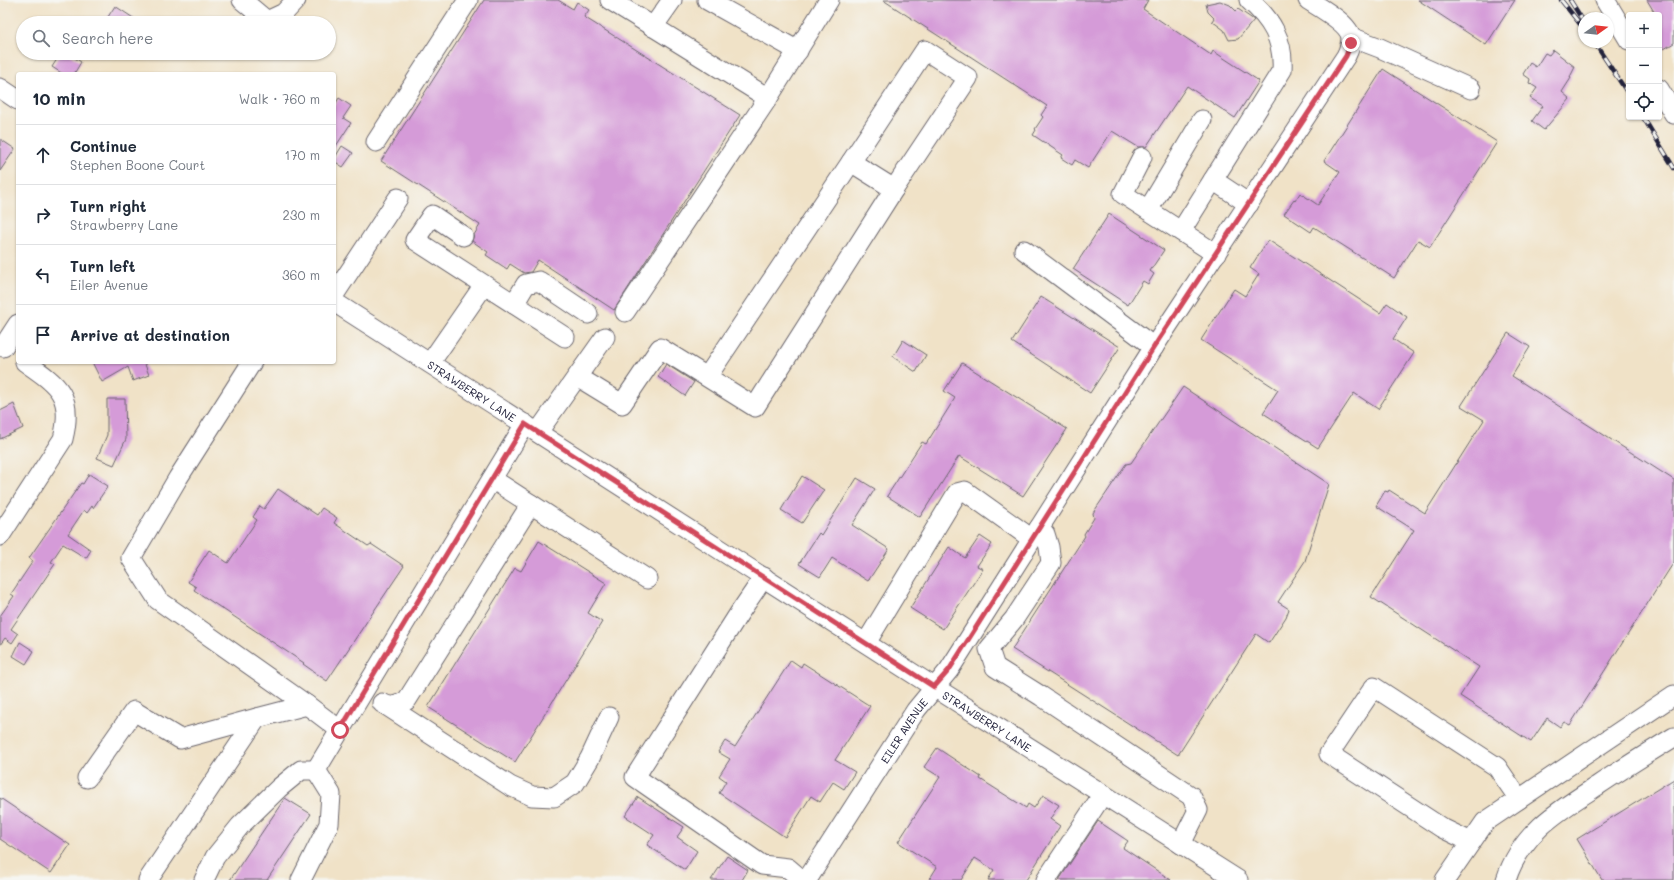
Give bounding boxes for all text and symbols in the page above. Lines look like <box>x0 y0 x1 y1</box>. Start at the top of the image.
north arrow <box>1578 12 1614 48</box>
map controls <box>1626 12 1662 120</box>
button: + <box>1626 12 1662 48</box>
search box <box>16 16 336 60</box>
icon: search <box>30 27 52 49</box>
text: Search here <box>62 28 153 48</box>
route end <box>1342 34 1360 52</box>
button: − <box>1626 48 1662 84</box>
button: locate <box>1626 84 1662 120</box>
text: 10 min <box>32 87 86 109</box>
text: Walk · 760 m <box>239 90 320 107</box>
text: Continue <box>70 136 137 156</box>
icon: ahead <box>32 144 54 166</box>
text: 170 m <box>284 146 320 163</box>
text: Stephen Boone Court <box>70 156 205 173</box>
text: Turn right <box>70 196 147 216</box>
icon: right <box>32 204 54 226</box>
text: 230 m <box>283 206 320 223</box>
text: Strawberry Lane <box>70 216 178 233</box>
text: Turn left <box>70 256 135 276</box>
icon: left <box>32 264 54 286</box>
text: 360 m <box>282 266 320 283</box>
text: Eiler Avenue <box>70 276 148 293</box>
icon: arrive <box>32 324 54 346</box>
text: Arrive at destination <box>70 325 230 345</box>
street label: STRAWBERRY LANE <box>425 357 519 425</box>
street label: STRAWBERRY LANE <box>940 687 1035 755</box>
street label: EILER AVENUE <box>877 695 930 766</box>
route start <box>331 721 349 739</box>

